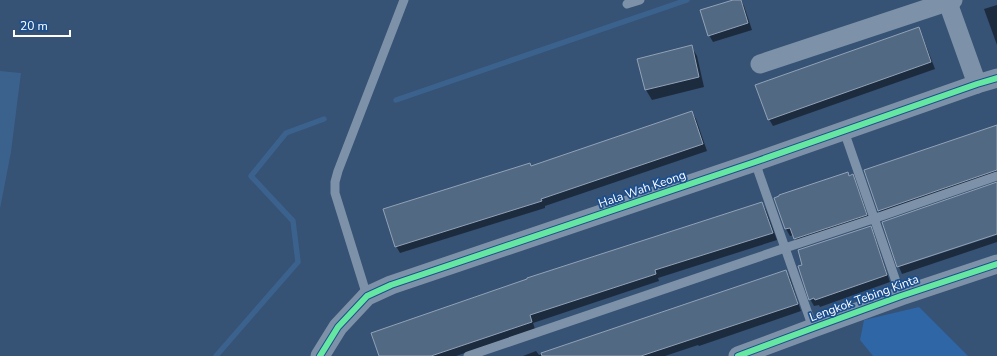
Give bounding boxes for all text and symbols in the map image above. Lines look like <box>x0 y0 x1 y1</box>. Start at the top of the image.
scale bar <box>14 12 70 38</box>
text: 20 m <box>20 18 48 34</box>
street label: Hala Wah Keong <box>596 167 688 211</box>
street label: Lengkok Tebing Kinta <box>807 271 921 325</box>

